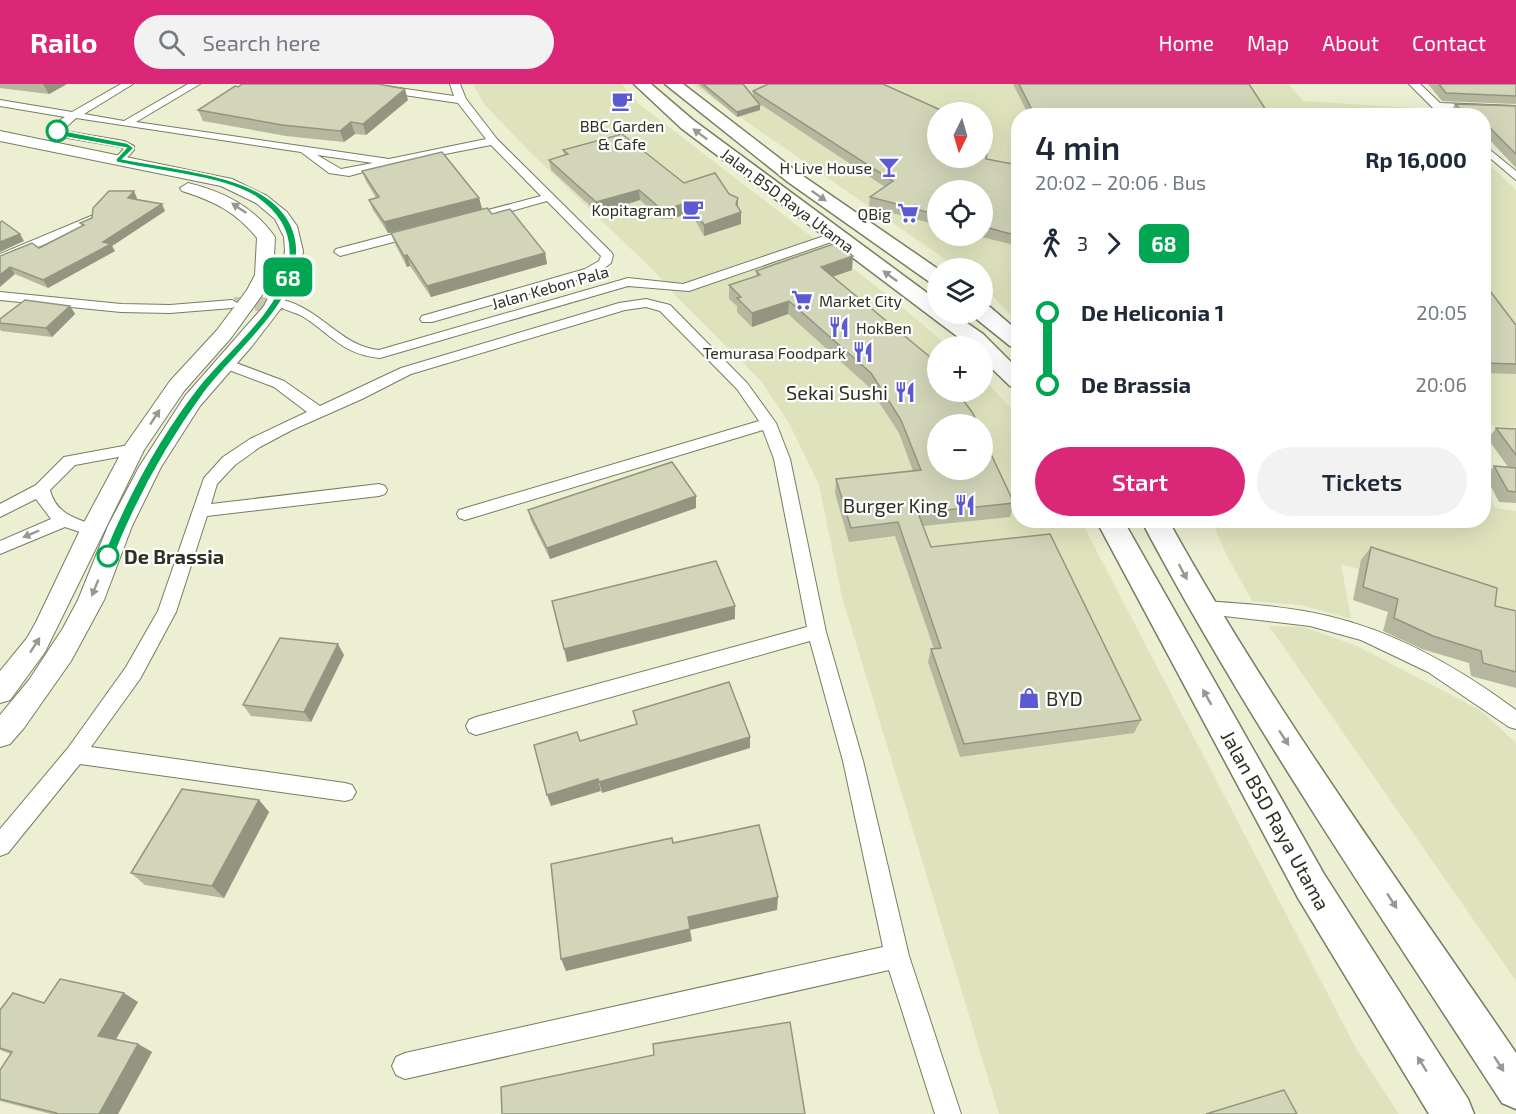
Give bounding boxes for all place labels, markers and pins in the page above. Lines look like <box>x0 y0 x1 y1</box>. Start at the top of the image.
cafe icon: BBC Garden & Cafe <box>610 89 634 113</box>
place label: BBC Garden & Cafe <box>580 116 664 153</box>
unlabelled marker <box>46 120 68 142</box>
bar icon: H Live House <box>877 155 901 179</box>
place label: H Live House <box>779 158 872 177</box>
cafe icon: Kopitagram <box>681 197 705 221</box>
place label: Kopitagram <box>591 200 676 219</box>
supermarket icon: QBig <box>896 201 920 225</box>
place label: QBig <box>857 204 891 224</box>
supermarket icon: Market City <box>790 288 814 312</box>
place label: Market City <box>819 291 903 310</box>
restaurant icon: HokBen <box>827 315 851 339</box>
place label: HokBen <box>856 318 912 337</box>
restaurant icon: Temurasa Foodpark <box>851 340 875 364</box>
place label: Temurasa Foodpark <box>703 343 846 362</box>
place label: Sekai Sushi <box>786 380 888 404</box>
restaurant icon: Sekai Sushi <box>893 380 917 404</box>
place label: Burger King <box>843 493 948 517</box>
restaurant icon: Burger King <box>953 493 977 517</box>
place label: De Brassia <box>124 544 224 568</box>
marker: De Brassia <box>97 545 119 567</box>
shop icon: BYD <box>1017 686 1041 710</box>
place label: BYD <box>1046 686 1083 710</box>

